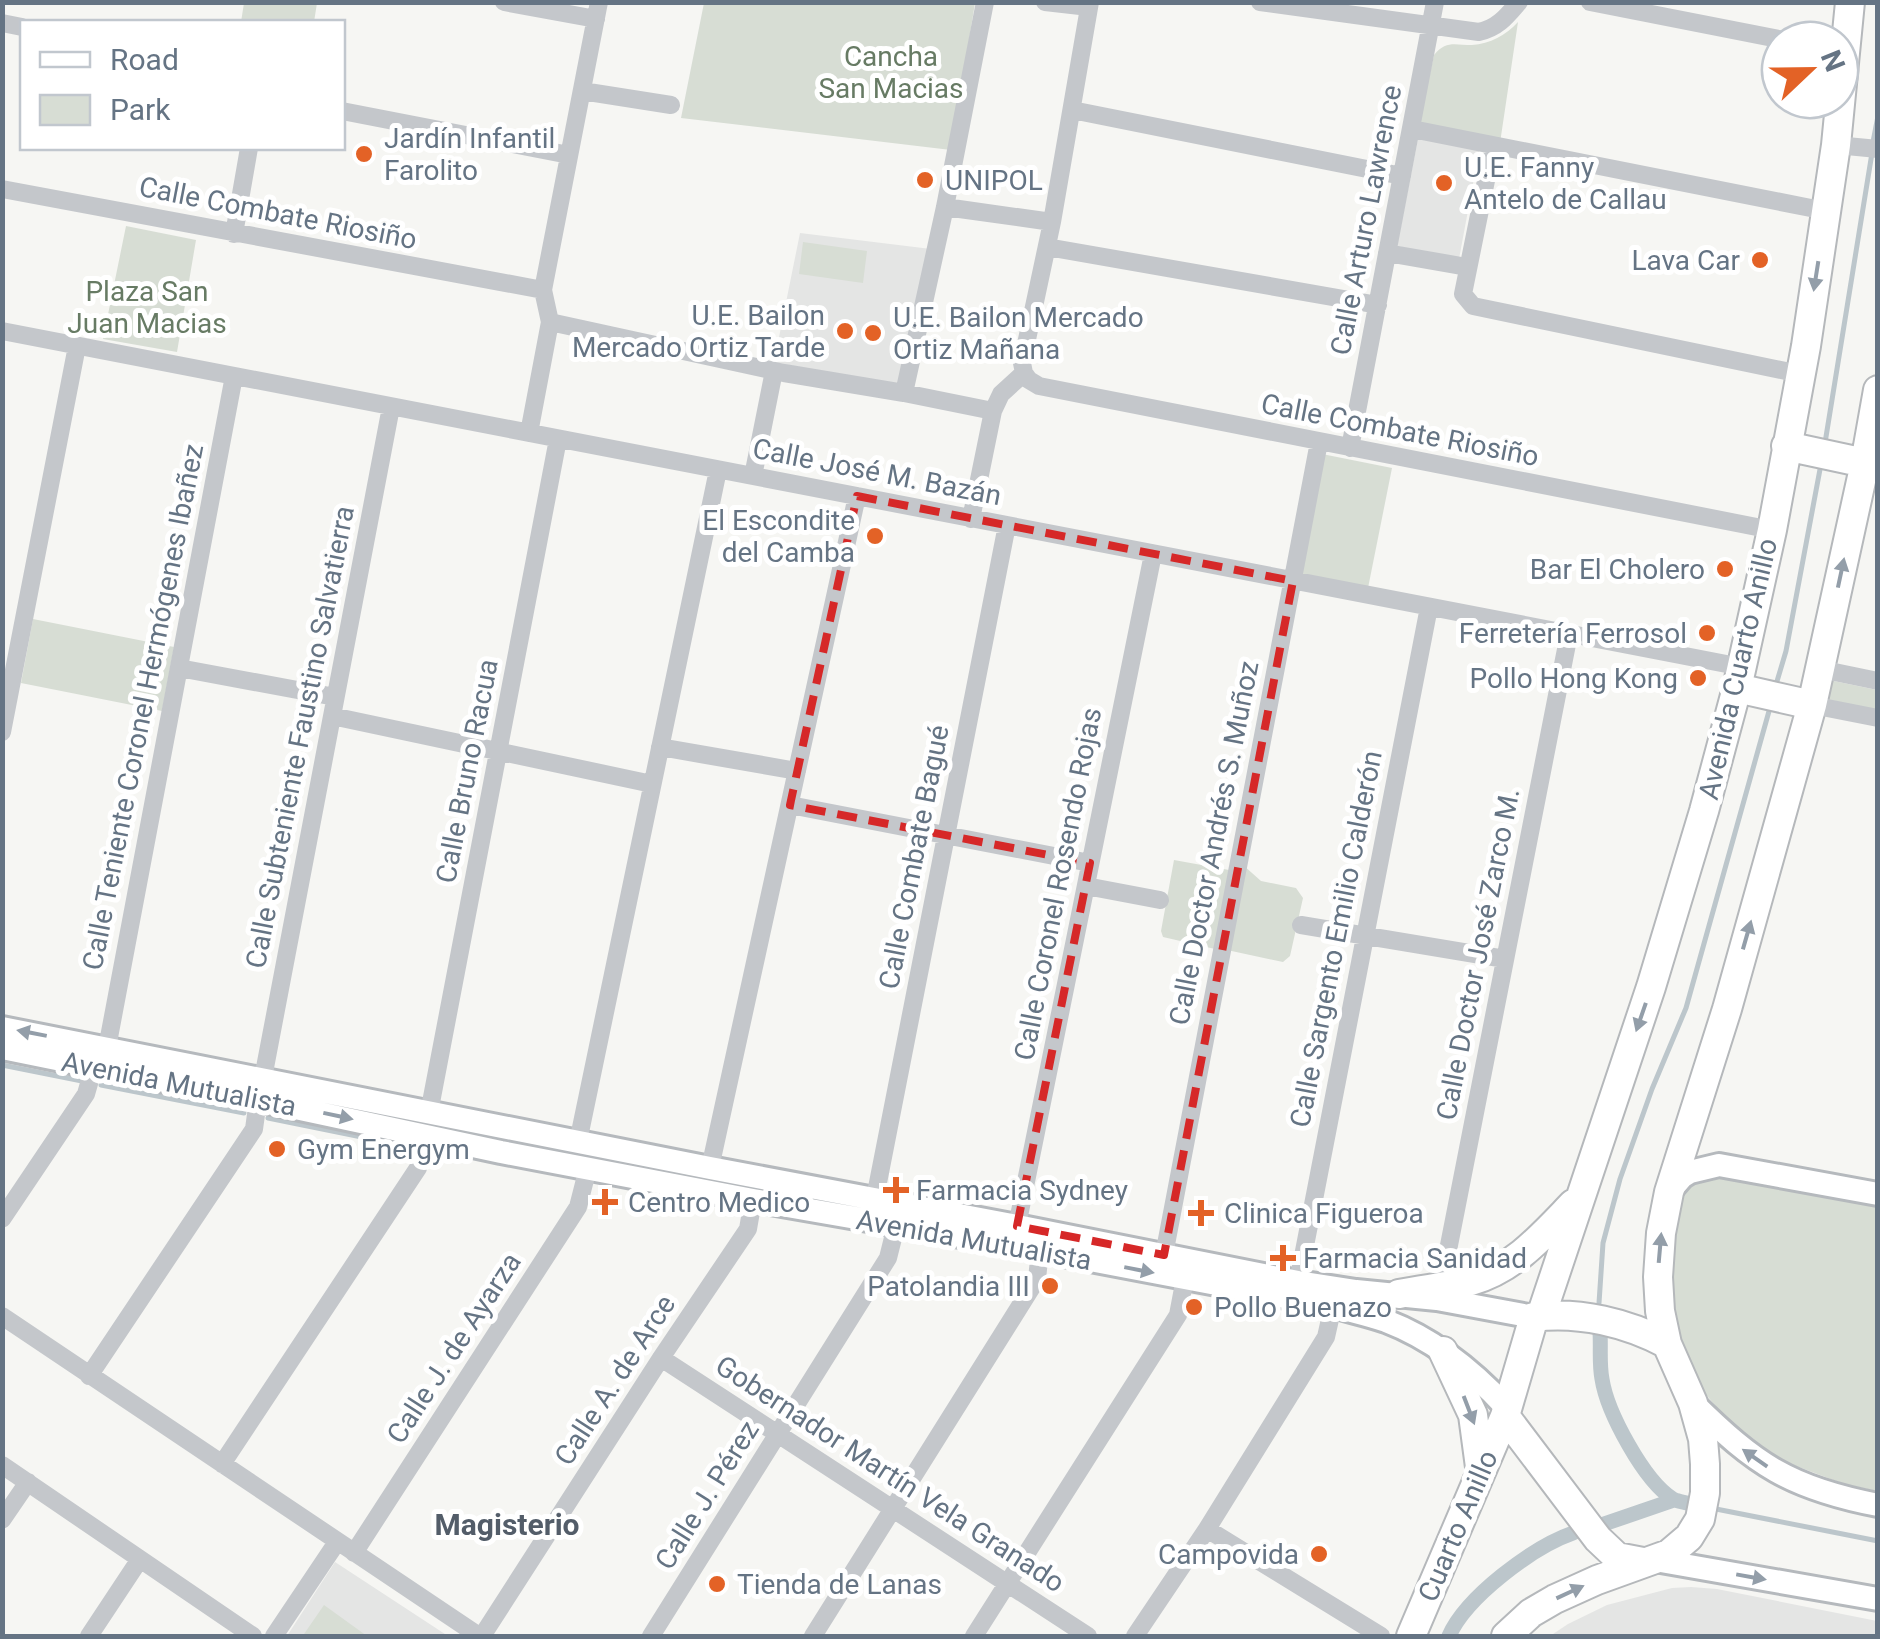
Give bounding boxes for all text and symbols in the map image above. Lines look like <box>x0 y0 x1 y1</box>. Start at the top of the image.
legend <box>20 20 345 150</box>
north arrow <box>1760 20 1860 120</box>
park label: Cancha San Macias <box>818 40 964 105</box>
text: Road <box>110 42 179 77</box>
text: N <box>1814 45 1852 76</box>
street label: Calle Arturo Lawrence <box>1324 82 1408 358</box>
text: Park <box>110 92 171 127</box>
place label: Jardín Infantil Farolito <box>384 122 555 187</box>
marker: Jardín Infantil Farolito <box>353 143 375 165</box>
place label: U.E. Fanny Antelo de Callau <box>1464 151 1667 216</box>
place label: UNIPOL <box>945 164 1043 197</box>
marker: UNIPOL <box>914 169 936 191</box>
street label: Calle Combate Riosiño <box>136 170 420 256</box>
marker: U.E. Fanny Antelo de Callau <box>1433 172 1455 194</box>
place label: Lava Car <box>1631 244 1741 277</box>
marker: Lava Car <box>1749 249 1771 271</box>
one-way arrow <box>1808 261 1823 292</box>
park label: Plaza San Juan Macias <box>67 275 227 340</box>
place label: U.E. Bailon Mercado Ortiz Tarde <box>572 299 825 364</box>
place label: U.E. Bailon Mercado Ortiz Mañana <box>893 301 1144 366</box>
marker: U.E. Bailon Mercado Ortiz Tarde <box>834 320 856 342</box>
marker: U.E. Bailon Mercado Ortiz Mañana <box>862 322 884 344</box>
street label: Calle Combate Riosiño <box>1258 387 1542 473</box>
street label: Calle José M. Bazán <box>750 432 1004 512</box>
street label: Calle Teniente Coronel Hermógenes Ibañez <box>76 441 210 973</box>
street label: Calle Subteniente Faustino Salvatierra <box>239 503 361 971</box>
place label: El Escondite del Camba <box>702 504 855 569</box>
marker: El Escondite del Camba <box>864 525 886 547</box>
street label: Avenida Cuarto Anillo <box>1692 535 1784 803</box>
place label: Bar El Cholero <box>1530 553 1705 586</box>
one-way arrow <box>1833 557 1849 588</box>
marker: Bar El Cholero <box>1714 558 1736 580</box>
place label: Ferretería Ferrosol <box>1459 617 1687 650</box>
marker: Ferretería Ferrosol <box>1696 622 1718 644</box>
street label: Calle Bruno Racua <box>429 656 505 886</box>
street label: Calle Doctor Andrés S. Muñoz <box>1162 658 1266 1028</box>
place label: Pollo Hong Kong <box>1470 662 1678 695</box>
marker: Pollo Hong Kong <box>1687 667 1709 689</box>
street label: Calle Coronel Rosendo Rojas <box>1008 705 1108 1063</box>
street label: Calle Combate Bagué <box>872 722 956 992</box>
street label: Calle Sargento Emilio Calderón <box>1283 748 1389 1130</box>
street label: Calle Doctor José Zarco M. <box>1430 785 1526 1123</box>
one-way arrow <box>1740 920 1756 951</box>
one-way arrow <box>1633 1002 1648 1032</box>
one-way arrow <box>16 1025 47 1041</box>
street label: Avenida Mutualista <box>59 1045 299 1123</box>
one-way arrow <box>323 1109 354 1125</box>
place label: Gym Energym <box>297 1133 470 1166</box>
marker: Gym Energym <box>266 1138 288 1160</box>
place label: Farmacia Sydney <box>916 1174 1128 1207</box>
marker: Farmacia Sydney <box>885 1179 907 1201</box>
place label: Centro Medico <box>628 1186 810 1219</box>
marker: Centro Medico <box>592 1189 618 1215</box>
place label: Clinica Figueroa <box>1224 1197 1424 1230</box>
marker: Clinica Figueroa <box>1188 1200 1214 1226</box>
street label: Avenida Mutualista <box>854 1203 1094 1277</box>
one-way arrow <box>1653 1231 1669 1263</box>
place label: Farmacia Sanidad <box>1303 1242 1527 1275</box>
street label: Calle J. de Ayarza <box>380 1246 528 1450</box>
marker: Farmacia Sanidad <box>1272 1247 1294 1269</box>
one-way arrow <box>1123 1262 1154 1278</box>
place label: Patolandia III <box>867 1270 1030 1303</box>
marker: Patolandia III <box>1039 1275 1061 1297</box>
street label: Calle A. de Arce <box>548 1289 682 1471</box>
place label: Pollo Buenazo <box>1214 1291 1392 1324</box>
marker: Pollo Buenazo <box>1183 1296 1205 1318</box>
street label: Gobernador Martín Vela Granado <box>709 1349 1071 1599</box>
one-way arrow <box>1461 1395 1477 1425</box>
street label: Calle J. Pérez <box>648 1415 766 1575</box>
street label: Cuarto Anillo <box>1411 1445 1505 1607</box>
one-way arrow <box>1742 1449 1769 1468</box>
district label: Magisterio <box>434 1507 580 1542</box>
place label: Campovida <box>1158 1538 1299 1571</box>
marker: Campovida <box>1308 1543 1330 1565</box>
place label: Tienda de Lanas <box>737 1568 942 1601</box>
one-way arrow <box>1736 1570 1768 1585</box>
marker: Tienda de Lanas <box>706 1573 728 1595</box>
one-way arrow <box>1556 1583 1585 1600</box>

